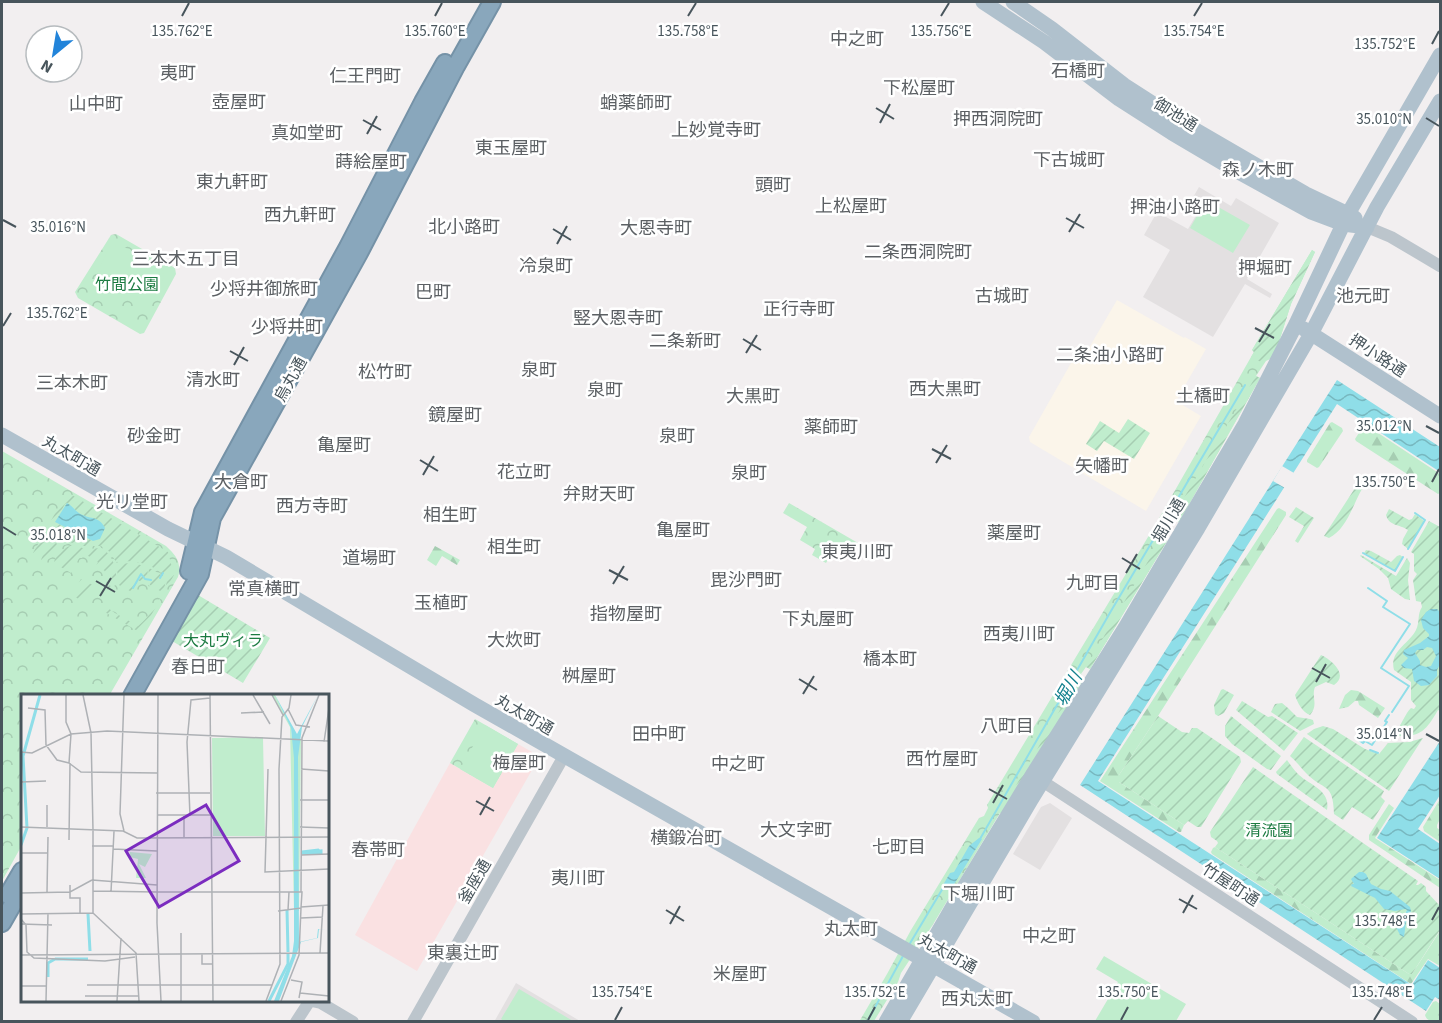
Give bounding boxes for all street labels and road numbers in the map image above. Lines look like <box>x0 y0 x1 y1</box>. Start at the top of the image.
street label: 御池通 <box>1149 93 1202 137</box>
street label: 押小路通 <box>1345 329 1410 382</box>
street label: 烏丸通 <box>270 353 312 406</box>
street label: 丸太町通 <box>38 430 105 481</box>
street label: 堀川通 <box>1147 494 1191 547</box>
street label: 丸太町通 <box>491 689 558 740</box>
street label: 釜座通 <box>453 855 496 908</box>
street label: 竹屋町通 <box>1198 858 1263 911</box>
street label: 丸太町通 <box>914 929 981 979</box>

